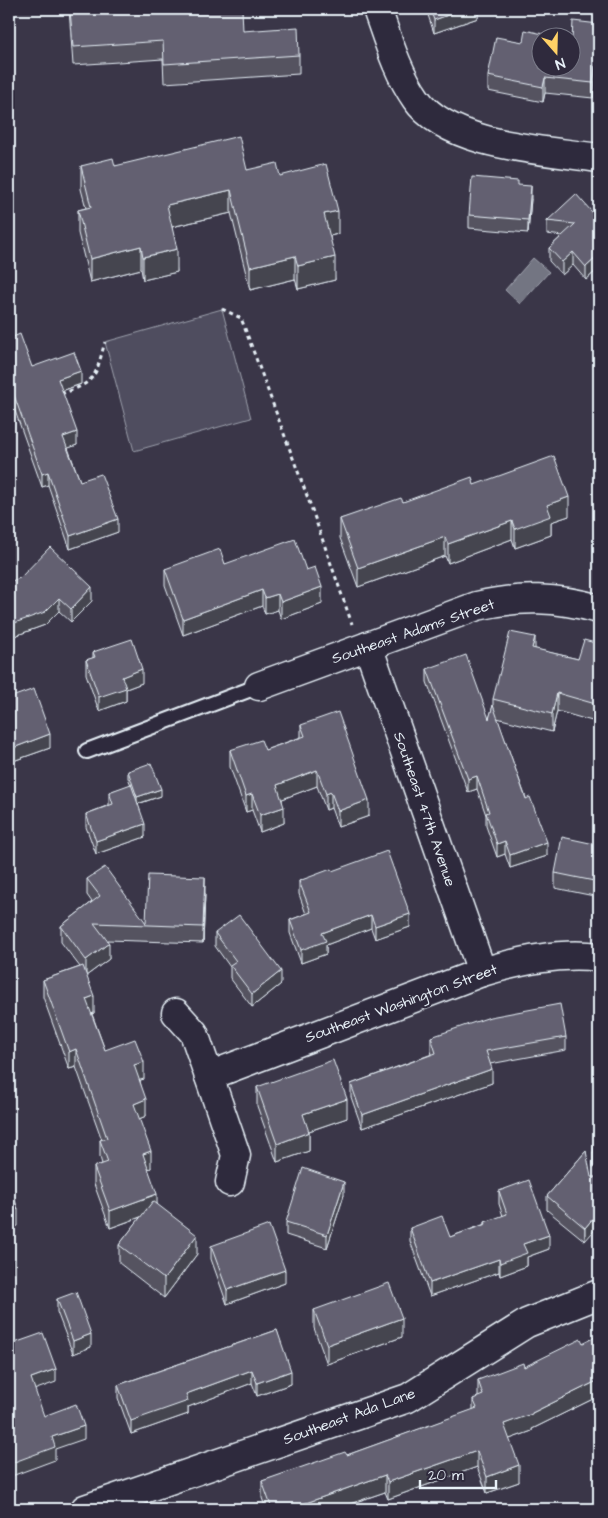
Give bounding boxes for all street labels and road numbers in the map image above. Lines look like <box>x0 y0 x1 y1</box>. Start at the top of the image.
street label: Southeast Adams Street <box>329 594 497 669</box>
street label: Southeast 47th Avenue <box>388 729 461 889</box>
street label: Southeast Washington Street <box>302 959 500 1049</box>
street label: Southeast Ada Lane <box>280 1383 418 1450</box>

